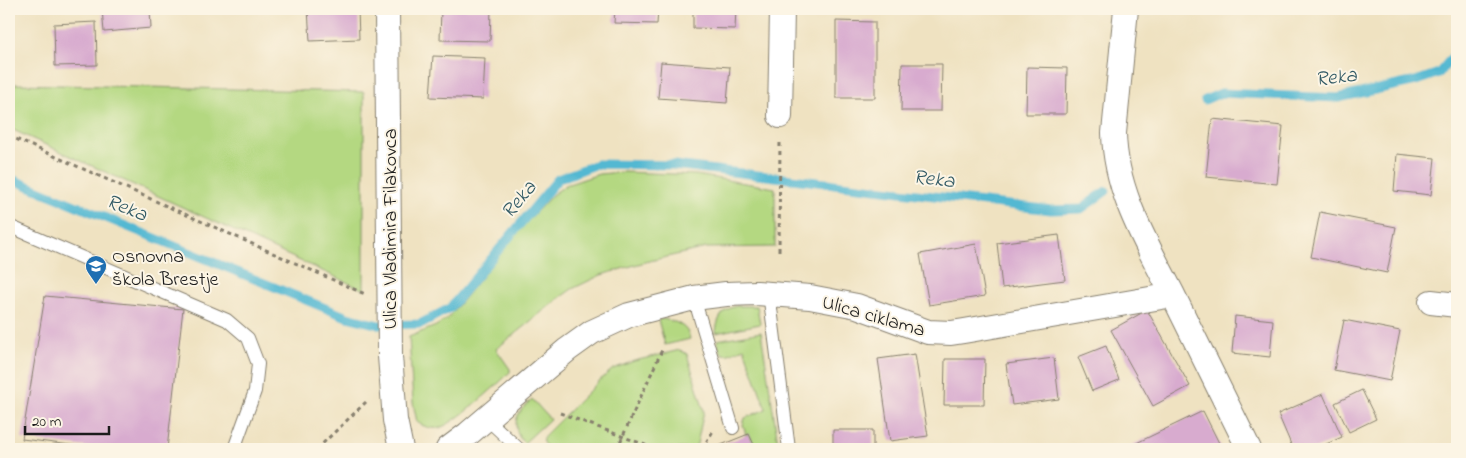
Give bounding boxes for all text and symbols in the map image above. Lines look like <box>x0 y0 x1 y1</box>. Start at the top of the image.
water label: Reka <box>1314 61 1359 95</box>
street label: Ulica Vladimira Filakovca <box>377 128 406 330</box>
water label: Reka <box>911 163 957 197</box>
water label: Reka <box>495 174 545 226</box>
water label: Reka <box>101 187 152 231</box>
place label: Osnovna škola Brestje <box>112 243 218 295</box>
school or university icon: Osnovna škola Brestje <box>84 254 108 285</box>
street label: Ulica ciklama <box>818 289 928 346</box>
scale bar <box>25 403 109 435</box>
text: 20 m <box>32 411 62 433</box>

